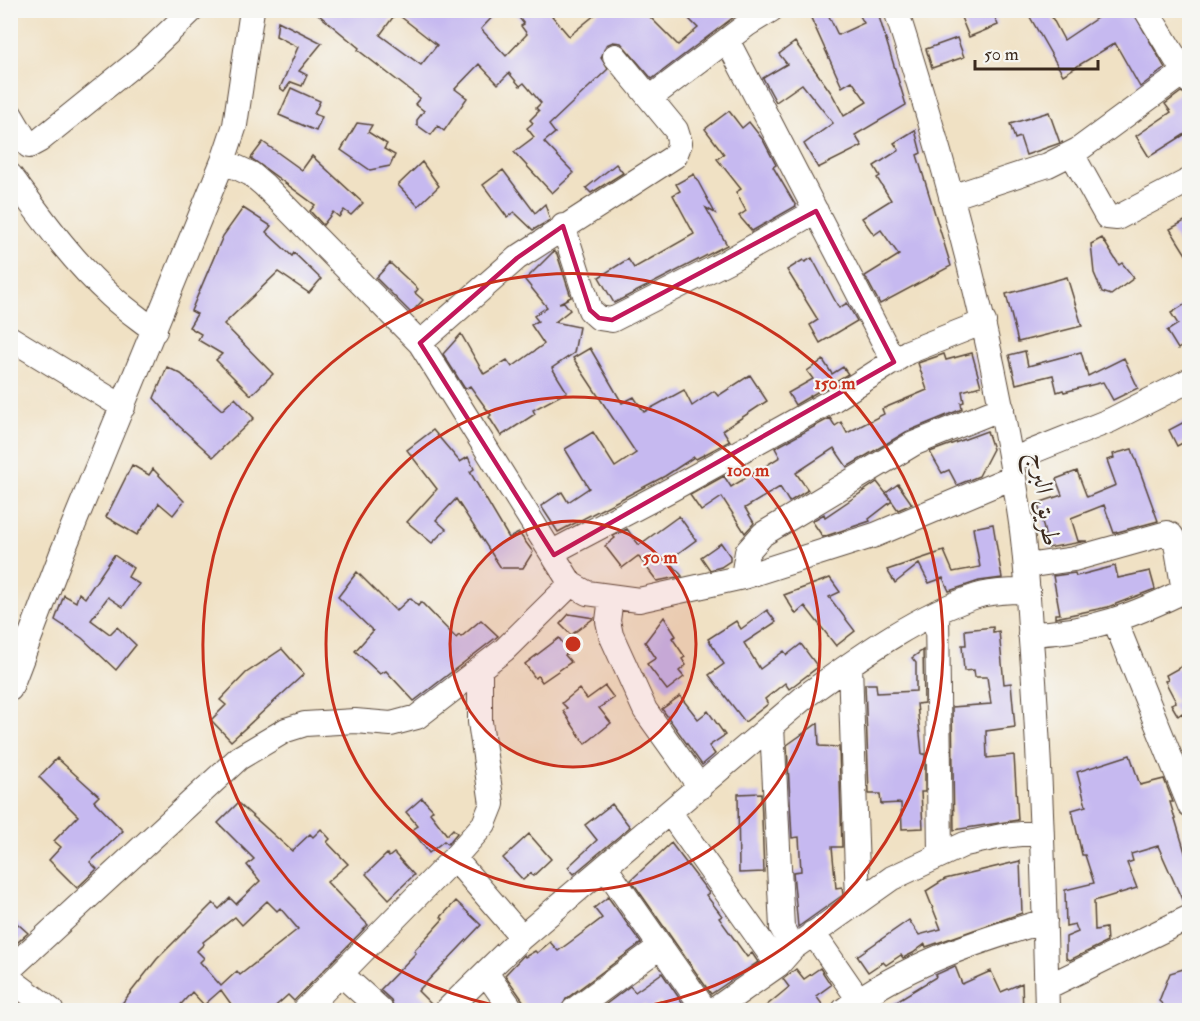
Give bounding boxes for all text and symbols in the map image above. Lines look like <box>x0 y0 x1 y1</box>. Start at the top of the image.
scale bar <box>975 33 1098 71</box>
text: 50 m <box>984 43 1019 66</box>
text: 150 m <box>814 372 857 395</box>
street label: طريق البرج <box>1016 450 1067 549</box>
text: 100 m <box>727 459 770 482</box>
text: 50 m <box>643 546 678 569</box>
centre of rings <box>563 634 583 654</box>

